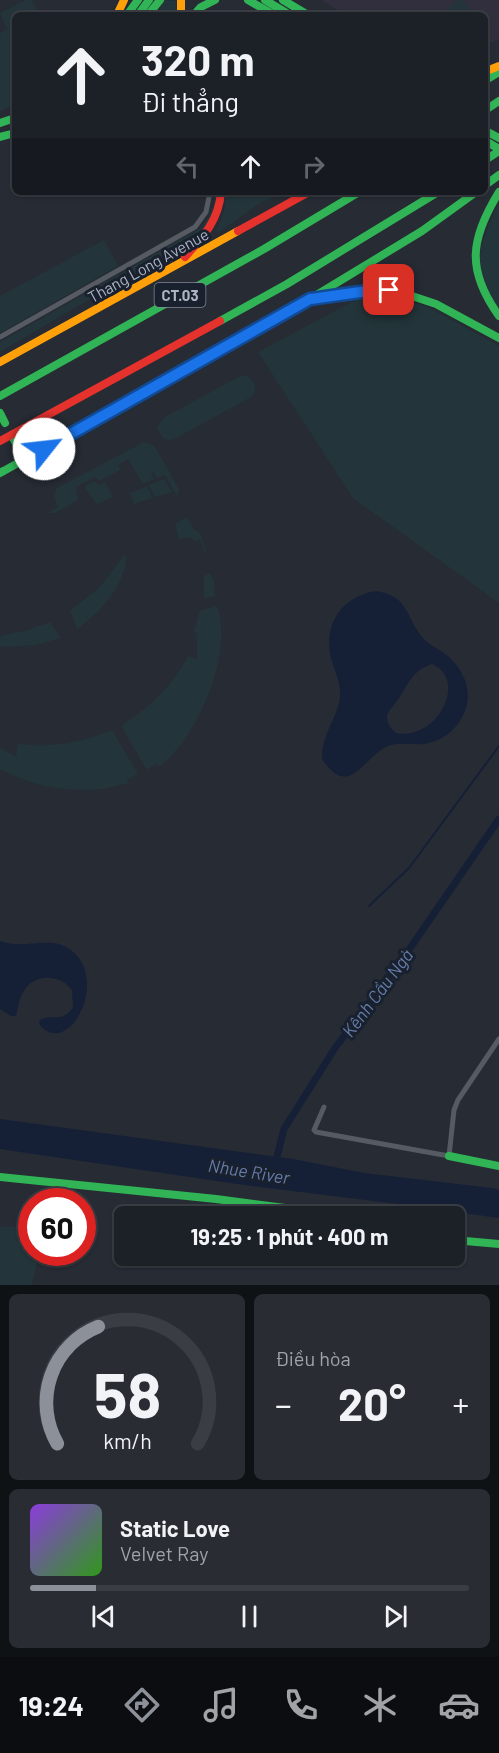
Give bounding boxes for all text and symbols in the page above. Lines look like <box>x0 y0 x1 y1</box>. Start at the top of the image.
text: 320 m <box>141 34 255 84</box>
icon: ahead <box>42 36 120 114</box>
text: Đi thẳng <box>141 85 239 117</box>
icon: left <box>171 150 204 183</box>
icon: ahead <box>234 150 267 183</box>
icon: right <box>297 150 330 183</box>
street label: Thang Long Avenue <box>84 224 212 306</box>
pin <box>363 264 414 315</box>
icon: arrive <box>372 273 405 306</box>
road number: CT.03 <box>154 283 206 307</box>
position arrow <box>12 417 76 481</box>
water label: Kênh Cầu Ngà <box>337 945 417 1041</box>
water label: Nhue River <box>207 1154 292 1188</box>
speed limit sign: 60 <box>18 1188 96 1266</box>
text: 19:25 · 1 phút · 400 m <box>191 1223 388 1249</box>
text: Điều hòa <box>275 1346 351 1370</box>
text: 58 <box>93 1356 161 1430</box>
text: 20° <box>338 1376 406 1430</box>
text: − <box>275 1384 292 1424</box>
text: + <box>453 1384 469 1424</box>
text: km/h <box>103 1428 151 1453</box>
text: Static Love <box>120 1515 230 1541</box>
text: Velvet Ray <box>120 1541 209 1565</box>
icon: previous <box>87 1600 120 1633</box>
icon: pause <box>233 1600 266 1633</box>
icon: next <box>379 1600 412 1633</box>
icon: directions <box>121 1684 163 1726</box>
icon: music <box>200 1684 242 1726</box>
icon: phone <box>280 1684 322 1726</box>
icon: climate <box>359 1684 401 1726</box>
icon: car <box>438 1684 480 1726</box>
text: 19:24 <box>19 1689 84 1721</box>

